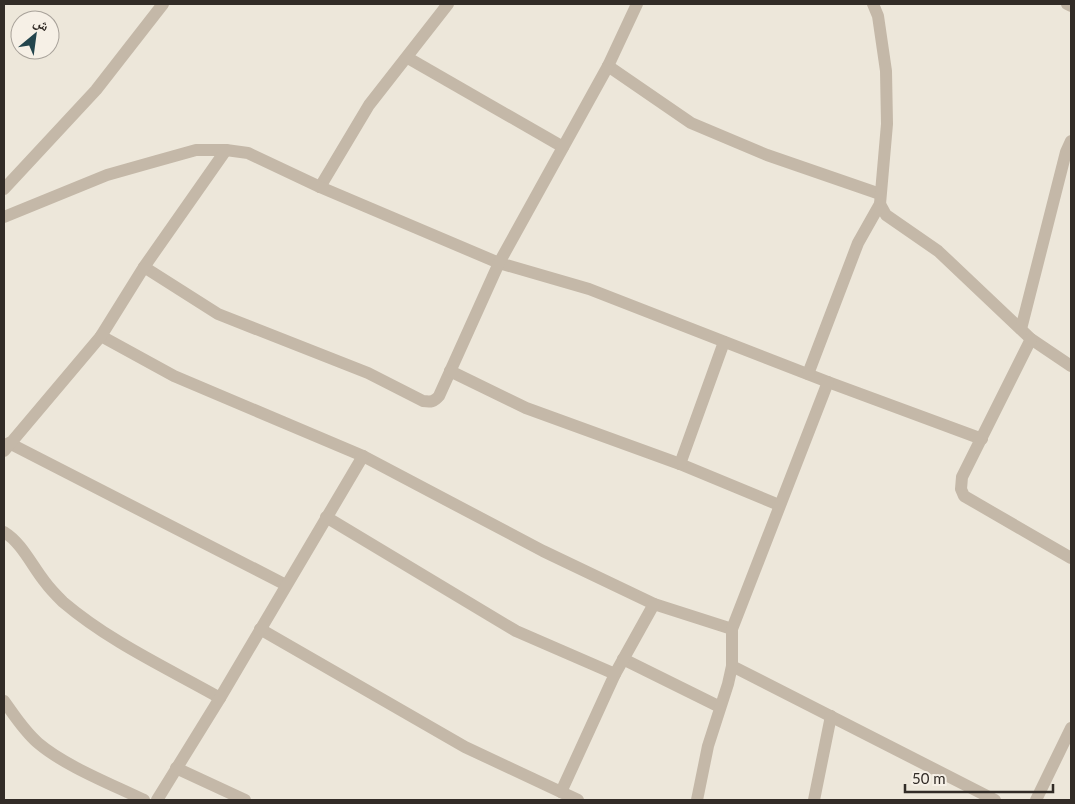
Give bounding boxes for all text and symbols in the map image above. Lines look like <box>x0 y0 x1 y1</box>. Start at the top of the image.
north arrow <box>10 10 60 60</box>
text: ش <box>30 12 52 35</box>
scale bar <box>905 762 1052 794</box>
text: 50 m <box>912 769 946 787</box>

